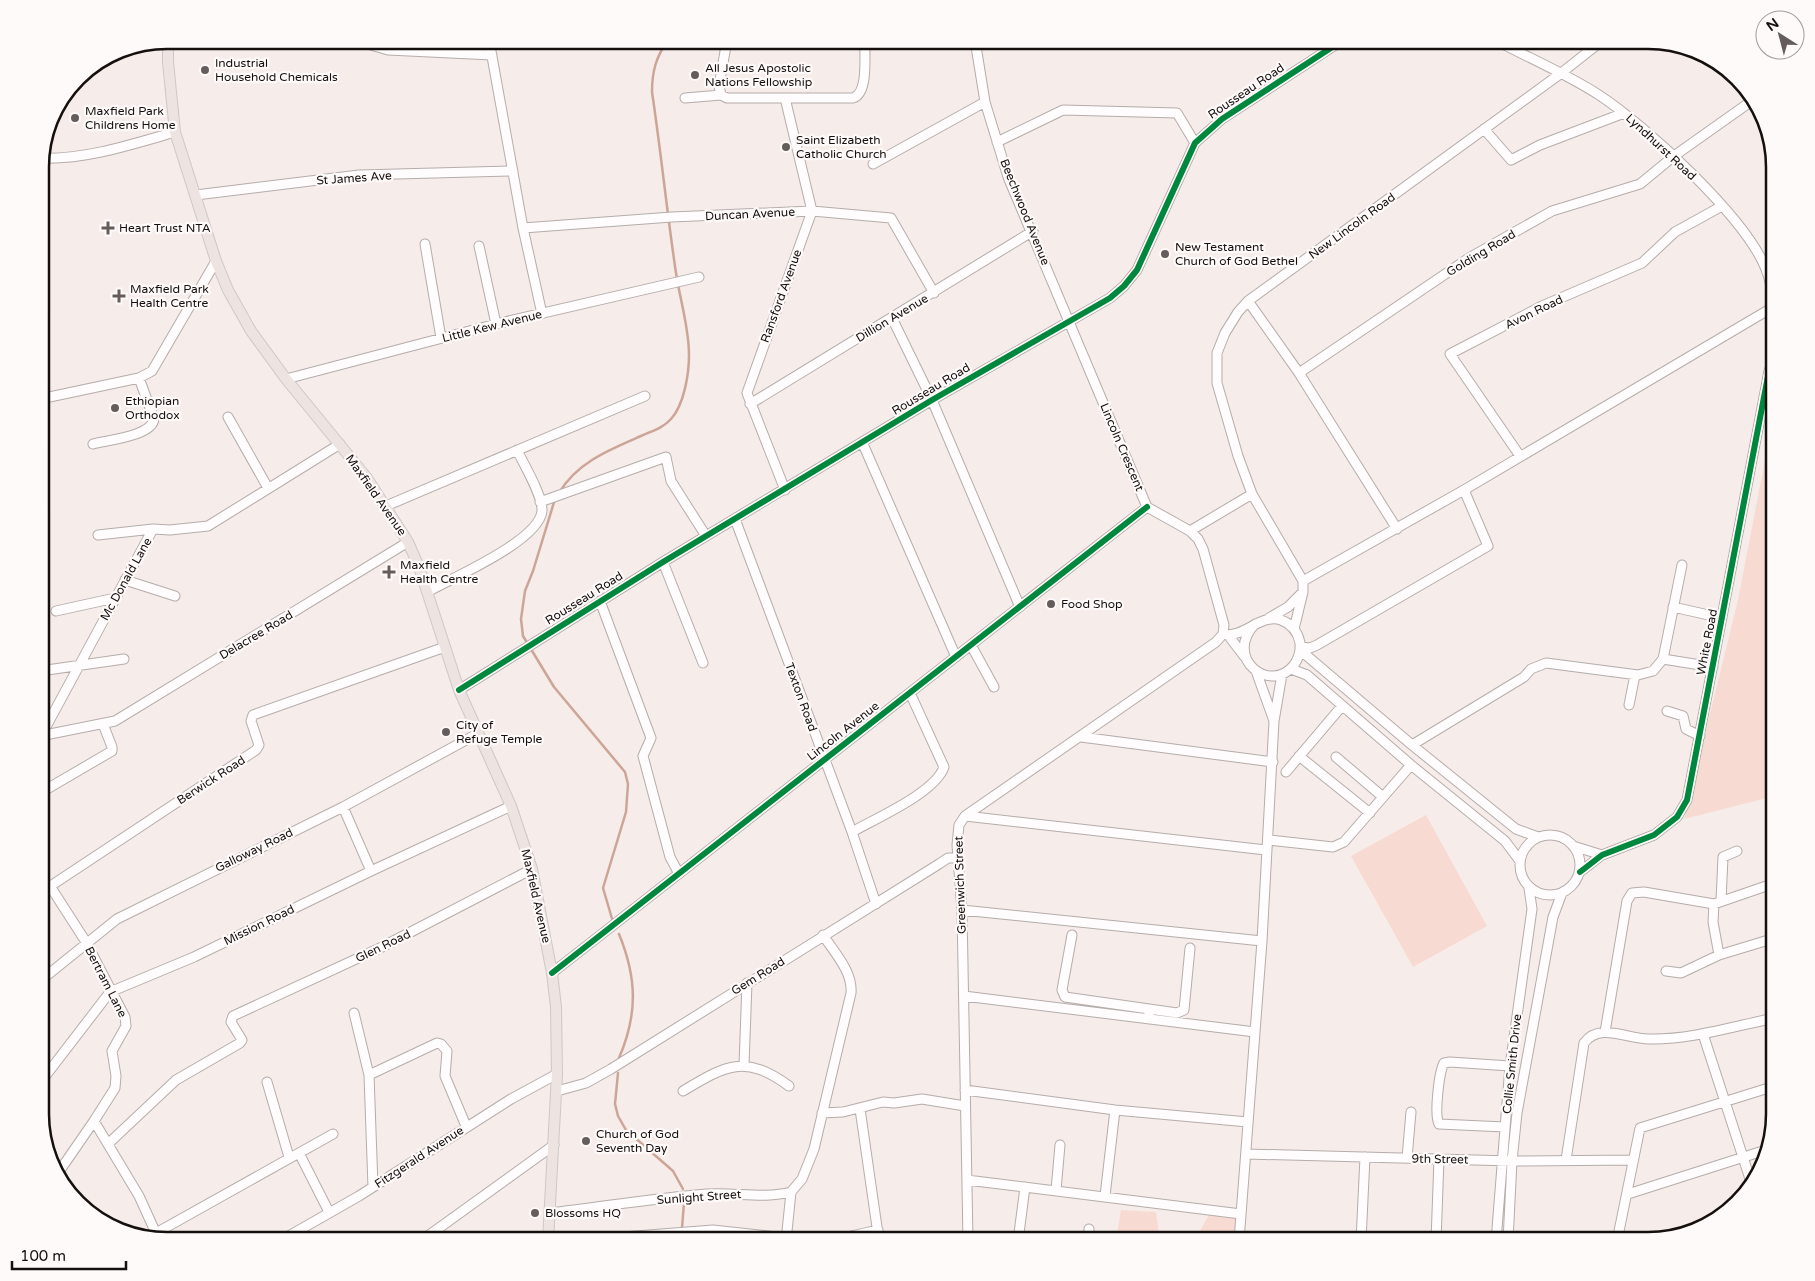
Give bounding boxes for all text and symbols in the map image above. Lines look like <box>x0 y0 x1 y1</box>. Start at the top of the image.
north arrow <box>1755 10 1805 60</box>
text: N <box>1763 15 1782 35</box>
place label: Industrial Household Chemicals <box>215 56 338 84</box>
street label: Rousseau Road <box>1205 60 1287 122</box>
place label: All Jesus Apostolic Nations Fellowship <box>705 61 812 89</box>
marker: Industrial Household Chemicals <box>199 64 211 76</box>
marker: All Jesus Apostolic Nations Fellowship <box>689 69 701 81</box>
place label: Maxfield Park Childrens Home <box>85 104 176 132</box>
street label: Lyndhurst Road <box>1623 111 1699 183</box>
marker: Maxfield Park Childrens Home <box>69 112 81 124</box>
place label: Saint Elizabeth Catholic Church <box>796 133 887 161</box>
marker: Saint Elizabeth Catholic Church <box>780 141 792 153</box>
street label: Beechwood Avenue <box>997 157 1053 267</box>
street label: St James Ave <box>316 168 392 188</box>
street label: New Lincoln Road <box>1306 190 1398 262</box>
street label: Duncan Avenue <box>705 205 796 223</box>
marker: Heart Trust NTA <box>101 221 115 235</box>
place label: Heart Trust NTA <box>119 221 211 235</box>
street label: Golding Road <box>1444 227 1518 279</box>
place label: New Testament Church of God Bethel <box>1175 240 1298 268</box>
street label: Ransford Avenue <box>758 247 804 344</box>
marker: New Testament Church of God Bethel <box>1159 248 1171 260</box>
place label: Maxfield Park Health Centre <box>130 282 209 310</box>
marker: Maxfield Park Health Centre <box>112 289 126 303</box>
street label: Dillion Avenue <box>853 291 931 345</box>
street label: Avon Road <box>1503 292 1565 332</box>
street label: Little Kew Avenue <box>441 307 544 345</box>
street label: Rousseau Road <box>889 360 973 418</box>
place label: Ethiopian Orthodox <box>125 394 180 422</box>
street label: Lincoln Crescent <box>1097 401 1147 494</box>
marker: Ethiopian Orthodox <box>109 402 121 414</box>
street label: Maxfield Avenue <box>343 452 409 539</box>
street label: Mc Donald Lane <box>97 535 155 623</box>
place label: Maxfield Health Centre <box>400 558 479 586</box>
marker: Maxfield Health Centre <box>382 565 396 579</box>
street label: Rousseau Road <box>543 569 625 627</box>
place label: Food Shop <box>1061 597 1123 611</box>
marker: Food Shop <box>1045 598 1057 610</box>
street label: Delacree Road <box>217 608 295 662</box>
street label: White Road <box>1694 608 1720 676</box>
street label: Texton Road <box>782 661 820 733</box>
street label: Lincoln Avenue <box>804 699 882 763</box>
place label: City of Refuge Temple <box>456 718 543 746</box>
marker: City of Refuge Temple <box>440 726 452 738</box>
street label: Berwick Road <box>174 753 248 807</box>
street label: Galloway Road <box>213 825 295 875</box>
street label: Greenwich Street <box>951 835 969 934</box>
street label: Maxfield Avenue <box>518 848 554 945</box>
street label: Mission Road <box>221 902 297 948</box>
street label: Glen Road <box>353 927 413 965</box>
street label: Bertram Lane <box>82 944 130 1020</box>
street label: Gem Road <box>729 954 787 998</box>
street label: Collie Smith Drive <box>1500 1013 1524 1115</box>
street label: Fitzgerald Avenue <box>372 1123 466 1191</box>
place label: Church of God Seventh Day <box>596 1127 679 1155</box>
marker: Church of God Seventh Day <box>580 1135 592 1147</box>
street label: 9th Street <box>1411 1152 1469 1167</box>
street label: Sunlight Street <box>656 1187 742 1207</box>
place label: Blossoms HQ <box>545 1206 621 1220</box>
marker: Blossoms HQ <box>529 1207 541 1219</box>
scale bar <box>12 1238 126 1270</box>
text: 100 m <box>20 1247 66 1265</box>

